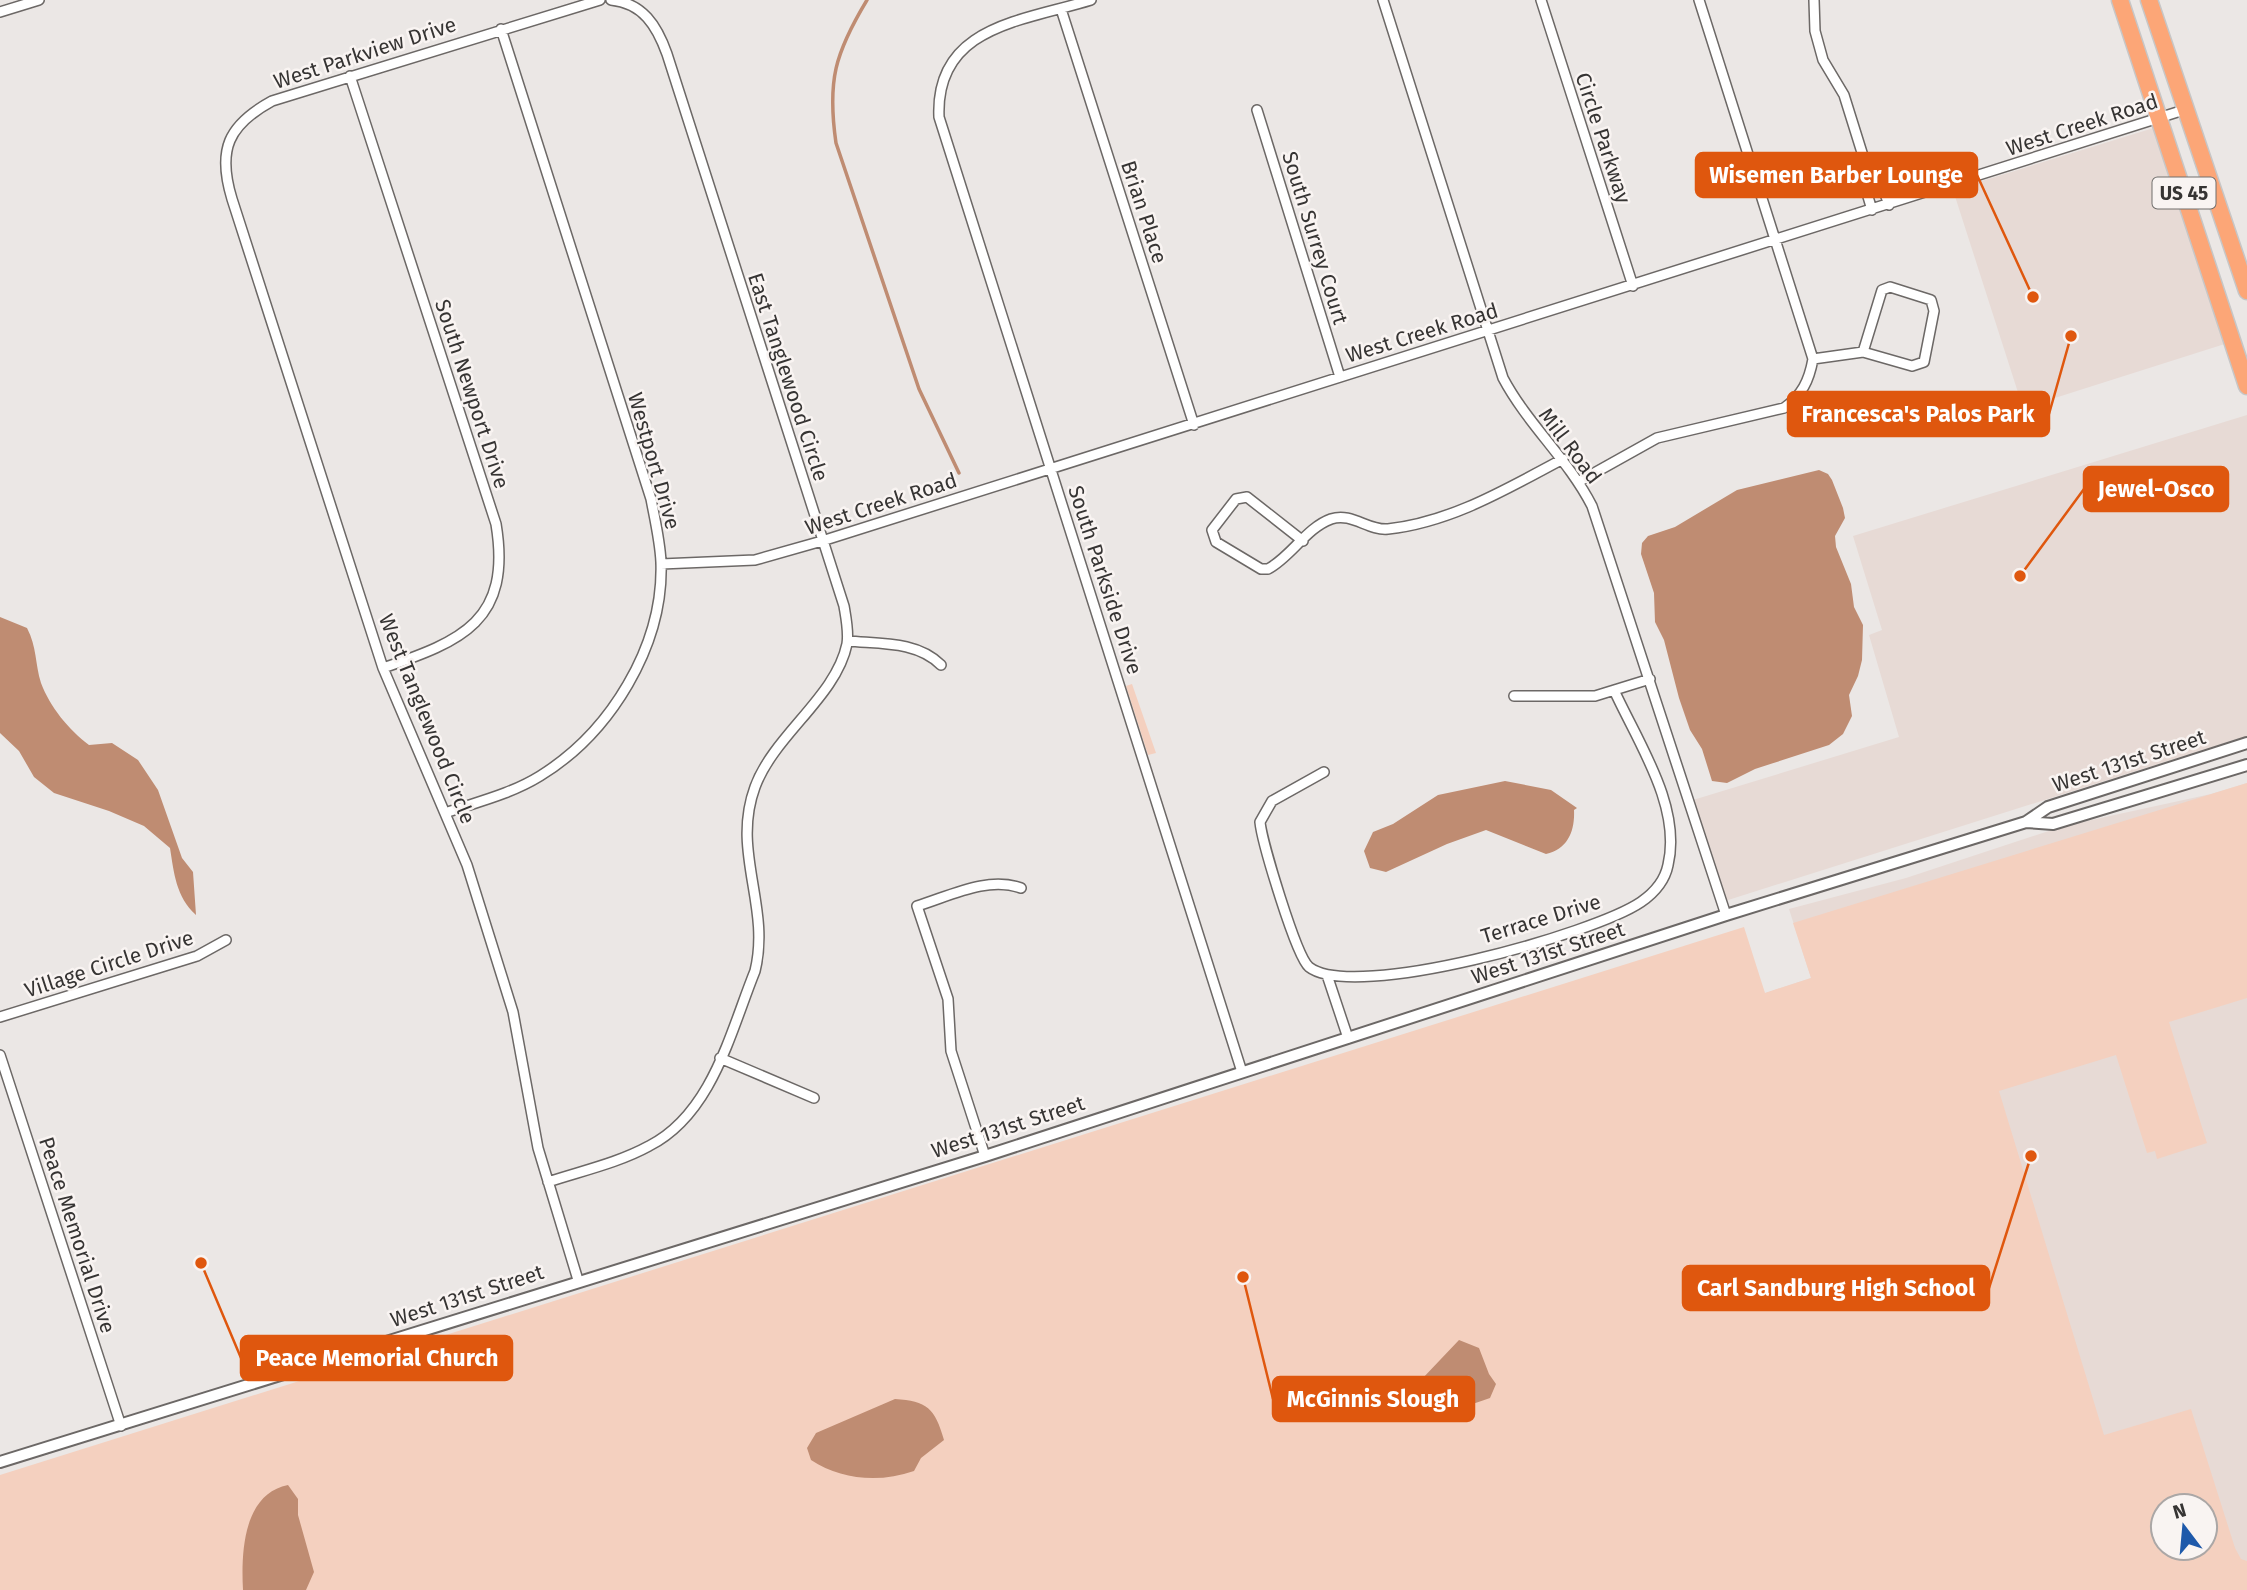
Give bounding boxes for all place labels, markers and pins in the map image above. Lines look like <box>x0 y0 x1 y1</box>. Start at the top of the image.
callout: Wisemen Barber Lounge <box>1696 153 1977 197</box>
callout: Francesca's Palos Park <box>1788 392 2049 436</box>
callout: Jewel-Osco <box>2084 467 2228 511</box>
callout: Carl Sandburg High School <box>1683 1266 1989 1310</box>
callout: Peace Memorial Church <box>241 1336 512 1380</box>
callout: McGinnis Slough <box>1273 1377 1474 1421</box>

